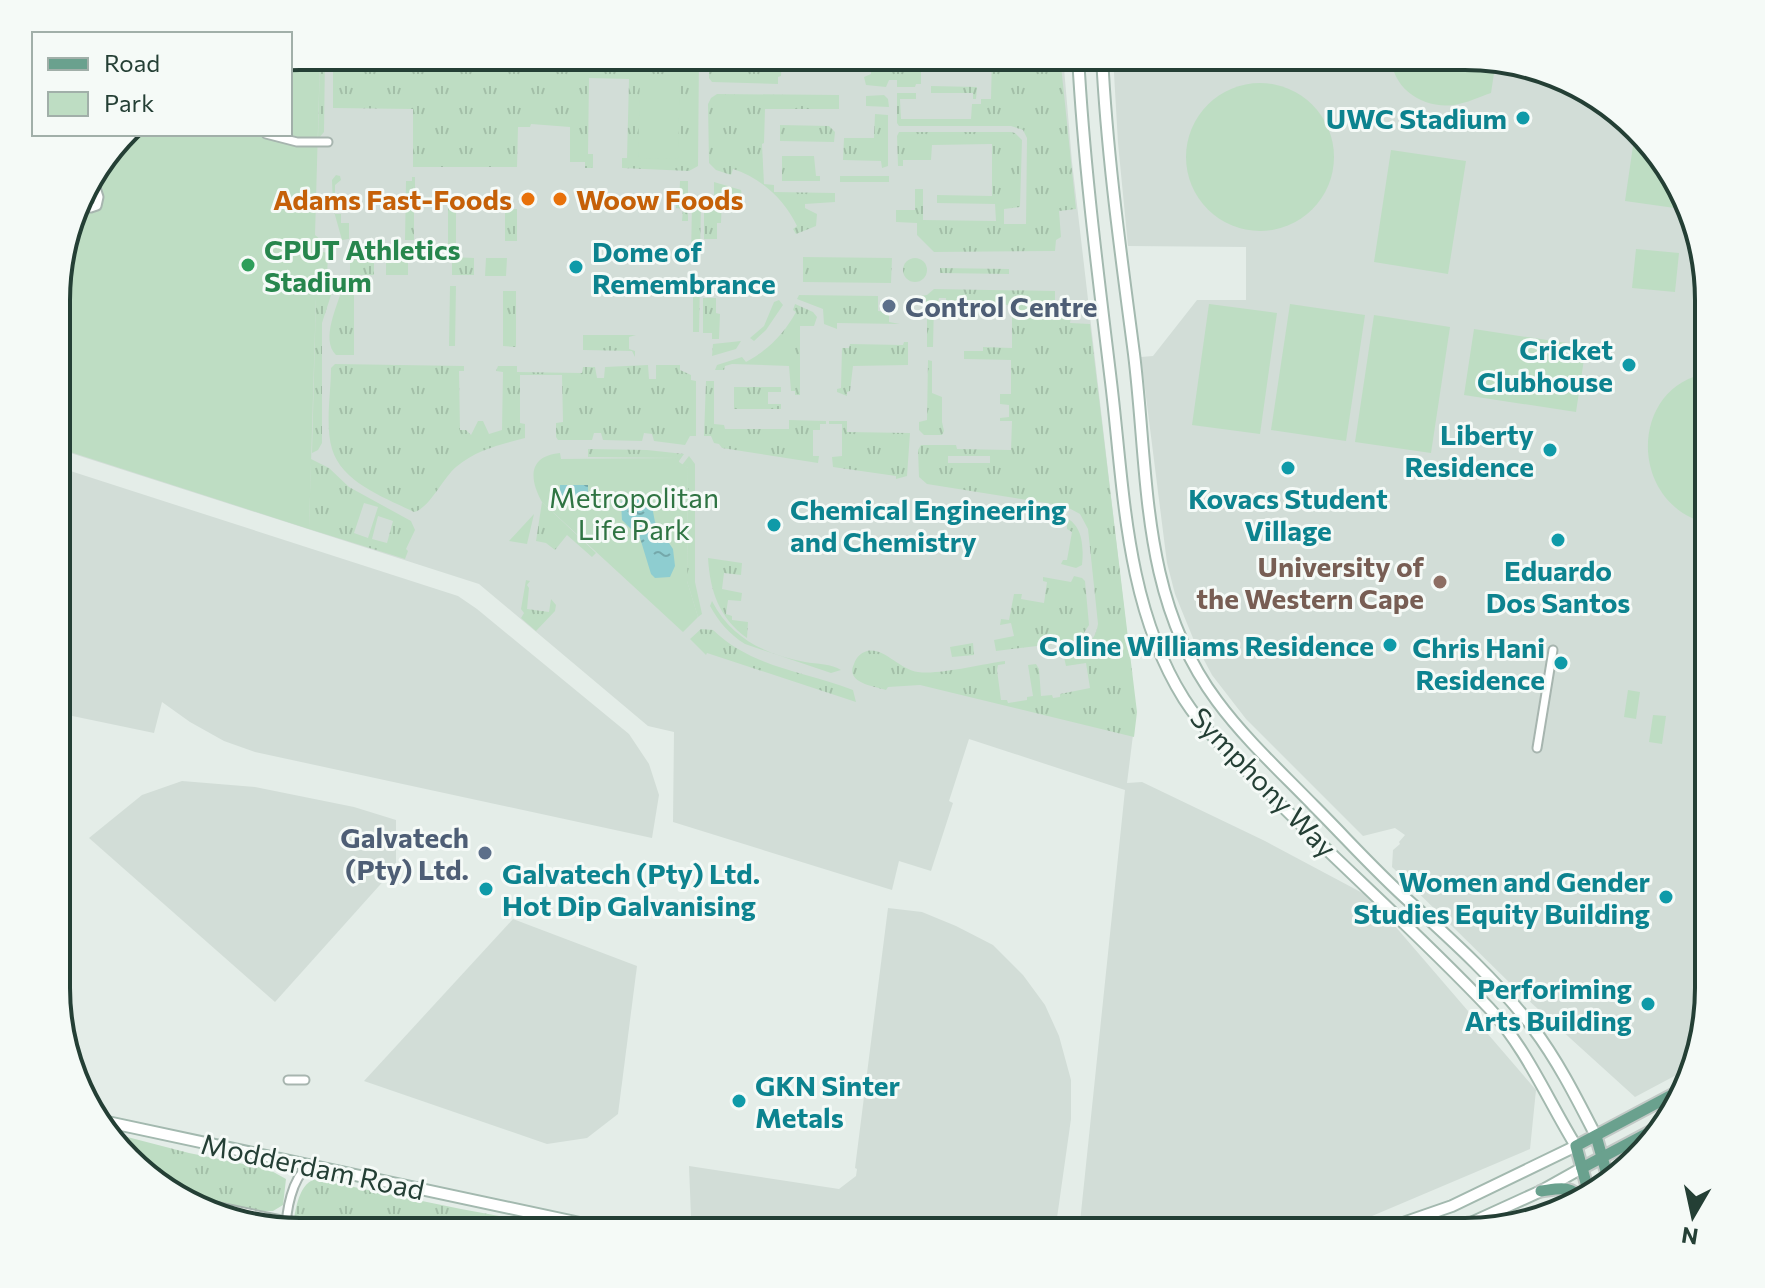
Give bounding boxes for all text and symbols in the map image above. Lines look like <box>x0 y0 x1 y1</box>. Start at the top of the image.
legend <box>32 32 292 136</box>
text: Road <box>104 48 160 77</box>
text: Park <box>104 88 154 117</box>
place label: UWC Stadium <box>1326 101 1507 135</box>
marker: UWC Stadium <box>1514 109 1532 127</box>
place label: Adams Fast-Foods <box>273 182 512 216</box>
place label: Woow Foods <box>576 182 744 216</box>
marker: Adams Fast-Foods <box>519 190 537 208</box>
marker: Woow Foods <box>551 190 569 208</box>
place label: CPUT Athletics Stadium <box>264 232 461 298</box>
place label: Dome of Remembrance <box>592 234 776 300</box>
marker: CPUT Athletics Stadium <box>239 256 257 274</box>
marker: Dome of Remembrance <box>567 258 585 276</box>
place label: Control Centre <box>905 289 1098 323</box>
marker: Control Centre <box>880 297 898 315</box>
place label: Cricket Clubhouse <box>1477 332 1613 398</box>
marker: Cricket Clubhouse <box>1620 356 1638 374</box>
place label: Liberty Residence <box>1404 417 1534 483</box>
marker: Liberty Residence <box>1541 441 1559 459</box>
marker: Kovacs Student Village <box>1279 459 1297 477</box>
park label: Metropolitan Life Park <box>549 480 719 546</box>
place label: Kovacs Student Village <box>1188 481 1388 547</box>
place label: Chemical Engineering and Chemistry <box>790 492 1066 558</box>
marker: Chemical Engineering and Chemistry <box>765 516 783 534</box>
marker: Eduardo Dos Santos <box>1549 531 1567 549</box>
place label: University of the Western Cape <box>1196 549 1425 615</box>
place label: Eduardo Dos Santos <box>1486 553 1630 619</box>
marker: University of the Western Cape <box>1431 573 1449 591</box>
place label: Coline Williams Residence <box>1039 628 1374 662</box>
place label: Chris Hani Residence <box>1412 630 1545 696</box>
marker: Coline Williams Residence <box>1381 636 1399 654</box>
marker: Chris Hani Residence <box>1552 654 1570 672</box>
street label: Symphony Way <box>1184 700 1344 864</box>
place label: Galvatech (Pty) Ltd. <box>340 820 469 886</box>
marker: Galvatech (Pty) Ltd. <box>476 844 494 862</box>
place label: Galvatech (Pty) Ltd. Hot Dip Galvanising <box>502 856 760 922</box>
place label: Women and Gender Studies Equity Building <box>1353 864 1650 930</box>
marker: Galvatech (Pty) Ltd. Hot Dip Galvanising <box>477 880 495 898</box>
marker: Women and Gender Studies Equity Building <box>1657 888 1675 906</box>
place label: Perforiming Arts Building <box>1464 971 1632 1037</box>
marker: Perforiming Arts Building <box>1639 995 1657 1013</box>
place label: GKN Sinter Metals <box>755 1068 901 1134</box>
marker: GKN Sinter Metals <box>730 1092 748 1110</box>
street label: Modderdam Road <box>198 1126 428 1206</box>
north arrow <box>1653 1176 1733 1256</box>
text: N <box>1680 1222 1700 1251</box>

